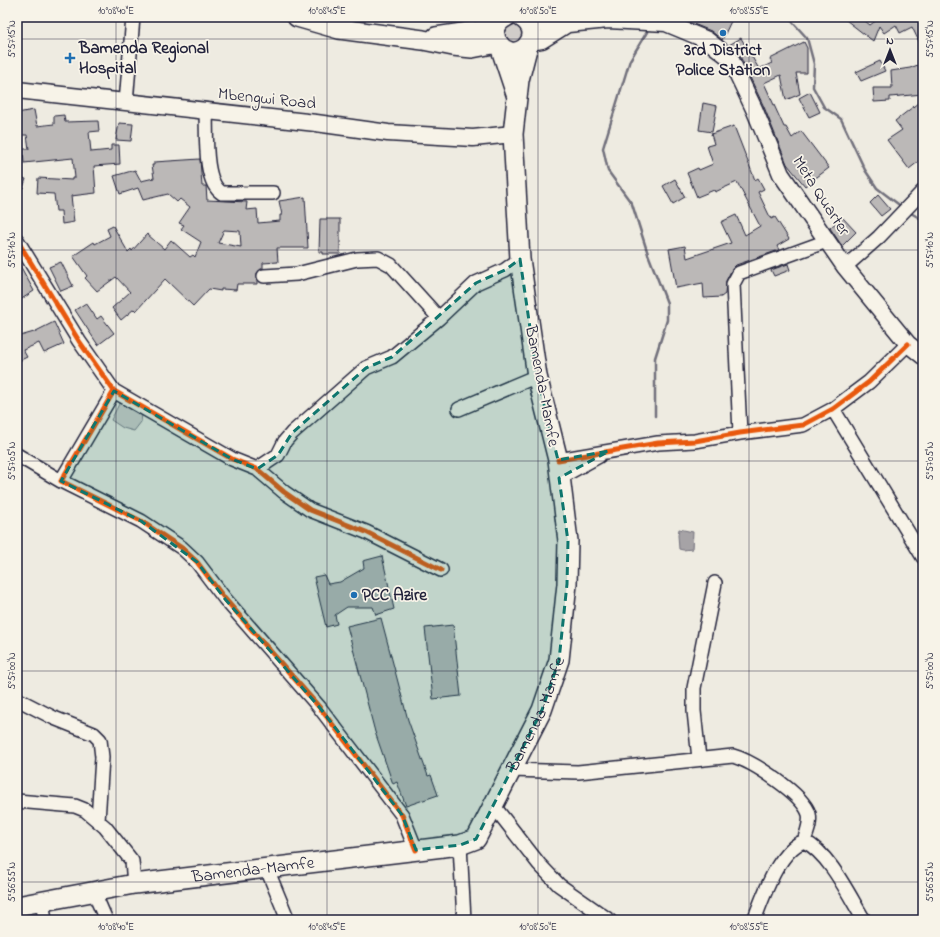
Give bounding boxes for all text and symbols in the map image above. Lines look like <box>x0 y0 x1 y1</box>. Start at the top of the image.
text: 10°08'40"E <box>98 4 134 19</box>
text: 10°08'45"E <box>308 4 346 19</box>
text: 10°08'50"E <box>519 4 557 19</box>
text: 10°08'55"E <box>729 4 769 19</box>
text: 5°57'15"N <box>5 20 20 58</box>
text: 5°57'15"N <box>923 20 938 58</box>
marker: 3rd District Police Station <box>718 28 728 38</box>
north arrow <box>870 30 910 70</box>
text: N <box>886 33 894 49</box>
place label: Bamenda Regional Hospital <box>78 36 209 81</box>
place label: 3rd District Police Station <box>676 38 771 83</box>
marker: Bamenda Regional Hospital <box>64 52 76 64</box>
street label: Mbengwi Road <box>217 81 318 119</box>
street label: Meta Quarter <box>786 151 857 241</box>
text: 5°57'10"N <box>5 232 20 268</box>
text: 5°57'10"N <box>923 232 938 268</box>
street label: Bamenda-Mamfe <box>518 322 566 449</box>
text: 5°57'05"N <box>5 442 20 480</box>
text: 5°57'05"N <box>923 442 938 480</box>
place label: PCC Azire <box>362 583 428 608</box>
marker: PCC Azire <box>349 590 359 600</box>
text: 5°57'00"N <box>5 652 20 690</box>
text: 5°57'00"N <box>923 652 938 690</box>
street label: Bamenda-Mamfe <box>499 653 572 777</box>
street label: Bamenda-Mamfe <box>189 850 316 890</box>
text: 5°56'55"N <box>5 862 20 902</box>
text: 5°56'55"N <box>923 862 938 902</box>
text: 10°08'40"E <box>98 920 134 935</box>
text: 10°08'45"E <box>308 920 346 935</box>
text: 10°08'50"E <box>519 920 557 935</box>
text: 10°08'55"E <box>729 920 769 935</box>

